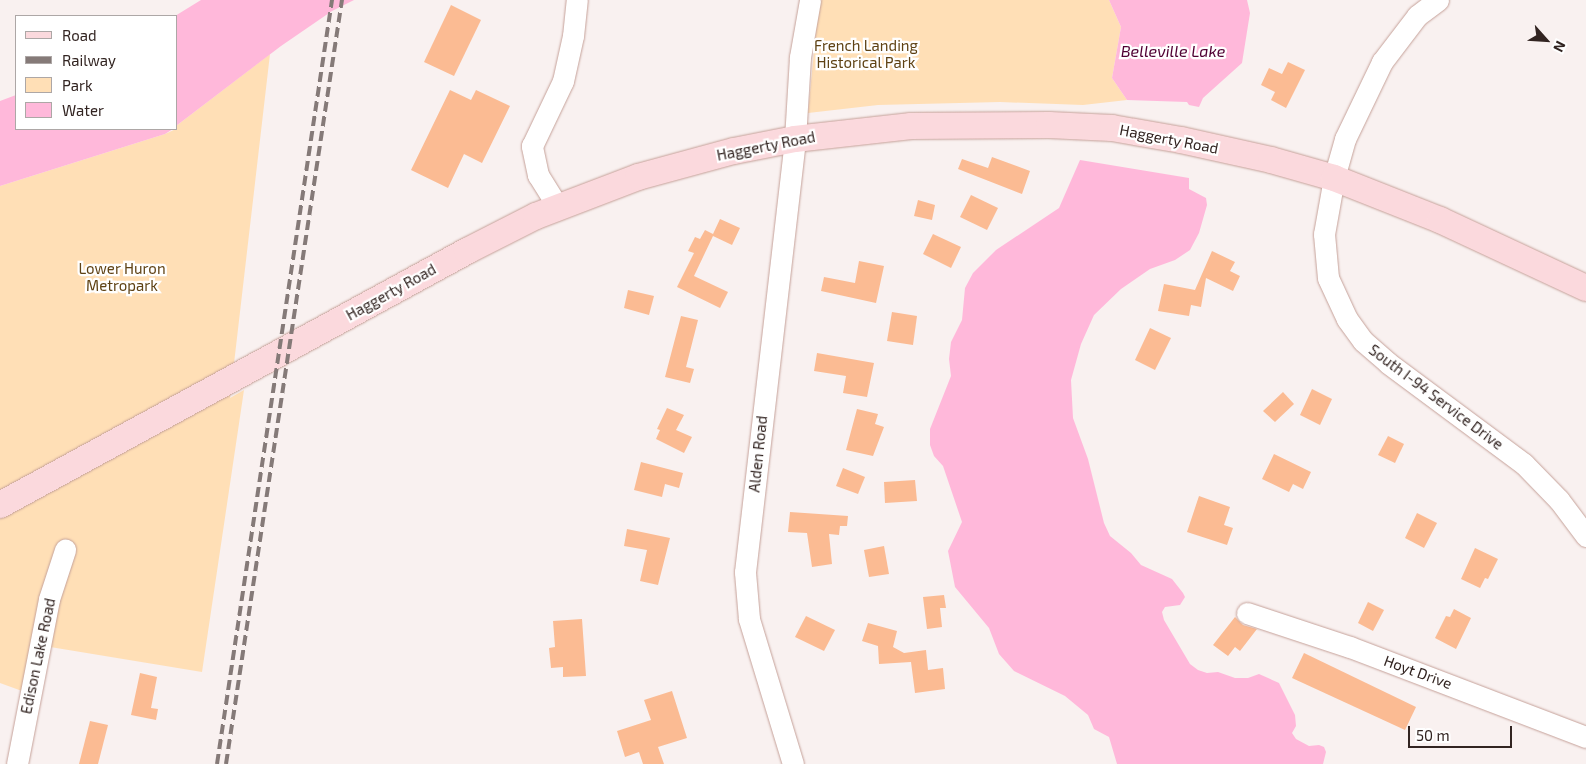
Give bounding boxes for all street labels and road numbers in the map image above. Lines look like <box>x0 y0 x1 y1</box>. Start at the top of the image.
street label: Haggerty Road <box>1118 121 1220 157</box>
street label: Haggerty Road <box>715 128 817 164</box>
street label: Haggerty Road <box>343 260 439 324</box>
street label: South I-94 Service Drive <box>1365 341 1507 453</box>
street label: Alden Road <box>745 415 771 493</box>
street label: Edison Lake Road <box>17 596 59 716</box>
street label: Hoyt Drive <box>1382 651 1454 693</box>

